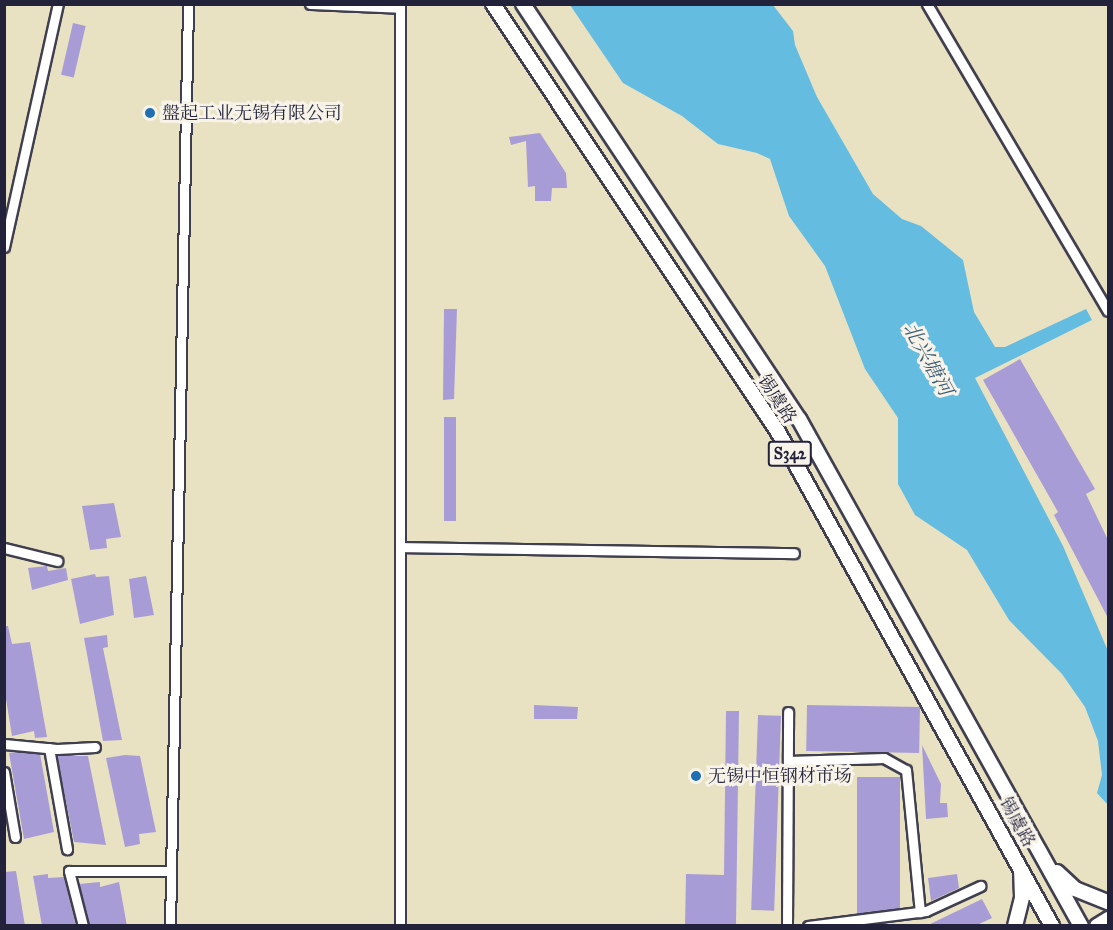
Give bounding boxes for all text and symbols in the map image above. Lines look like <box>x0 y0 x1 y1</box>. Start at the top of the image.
place label: 盤起工业无锡有限公司 <box>162 102 342 124</box>
marker: 盤起工业无锡有限公司 <box>143 106 157 120</box>
water label: 北兴塘河 <box>898 318 958 400</box>
street label: 锡虞路 <box>753 370 801 428</box>
road number: S342 <box>768 441 812 467</box>
place label: 无锡中恒钢材市场 <box>708 765 852 787</box>
marker: 无锡中恒钢材市场 <box>689 769 703 783</box>
street label: 锡虞路 <box>994 793 1040 851</box>

